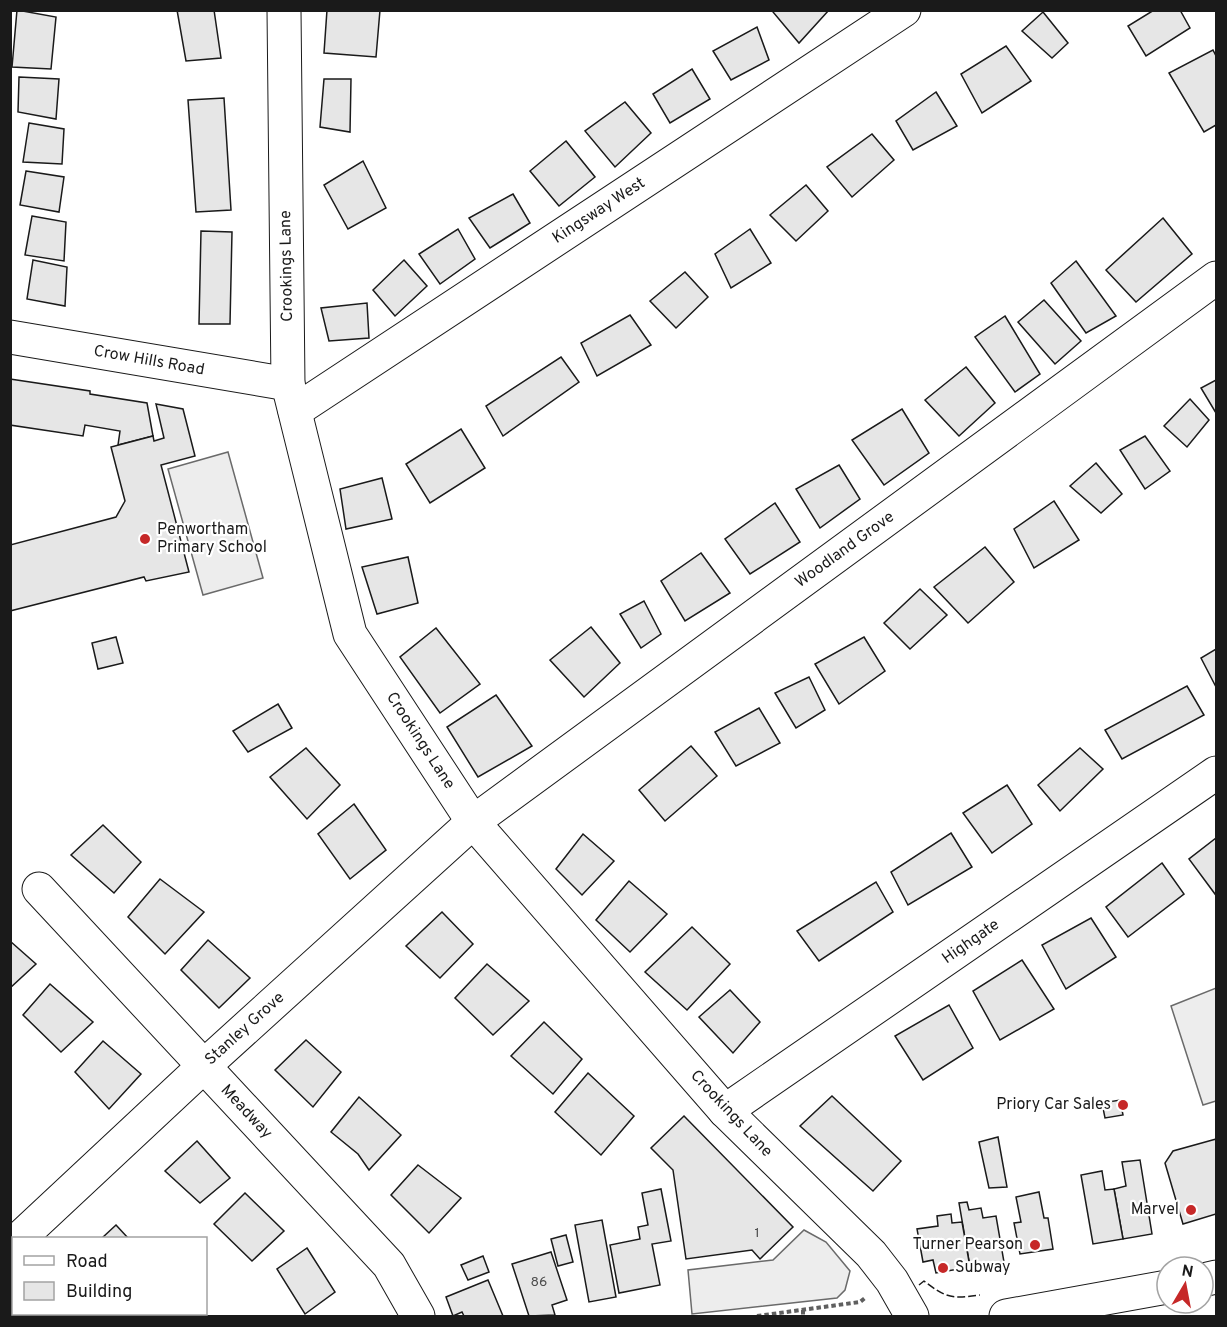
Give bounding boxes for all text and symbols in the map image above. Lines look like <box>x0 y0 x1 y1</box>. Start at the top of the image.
street label: Kingsway West <box>549 174 649 248</box>
street label: Crookings Lane <box>276 210 298 322</box>
street label: Crow Hills Road <box>92 341 206 381</box>
street label: Woodland Grove <box>792 507 898 593</box>
place label: Penwortham Primary School <box>157 520 267 558</box>
marker: Penwortham Primary School <box>138 532 152 546</box>
street label: Crookings Lane <box>381 689 459 793</box>
street label: Highgate <box>939 915 1003 969</box>
street label: Stanley Grove <box>201 988 289 1070</box>
street label: Crookings Lane <box>686 1066 776 1162</box>
street label: Meadway <box>216 1081 276 1143</box>
place label: Priory Car Sales <box>996 1095 1111 1115</box>
marker: Priory Car Sales <box>1116 1098 1130 1112</box>
place label: Marvel <box>1131 1200 1179 1220</box>
marker: Marvel <box>1184 1203 1198 1217</box>
house number: 1 <box>754 1225 760 1242</box>
place label: Turner Pearson <box>913 1235 1023 1255</box>
legend <box>12 1237 207 1315</box>
marker: Turner Pearson <box>1028 1238 1042 1252</box>
text: Road <box>66 1251 108 1274</box>
north arrow <box>1155 1255 1215 1315</box>
place label: Subway <box>955 1258 1011 1278</box>
marker: Subway <box>936 1261 950 1275</box>
text: N <box>1180 1261 1195 1283</box>
house number: 86 <box>531 1274 547 1291</box>
text: Building <box>66 1281 132 1304</box>

